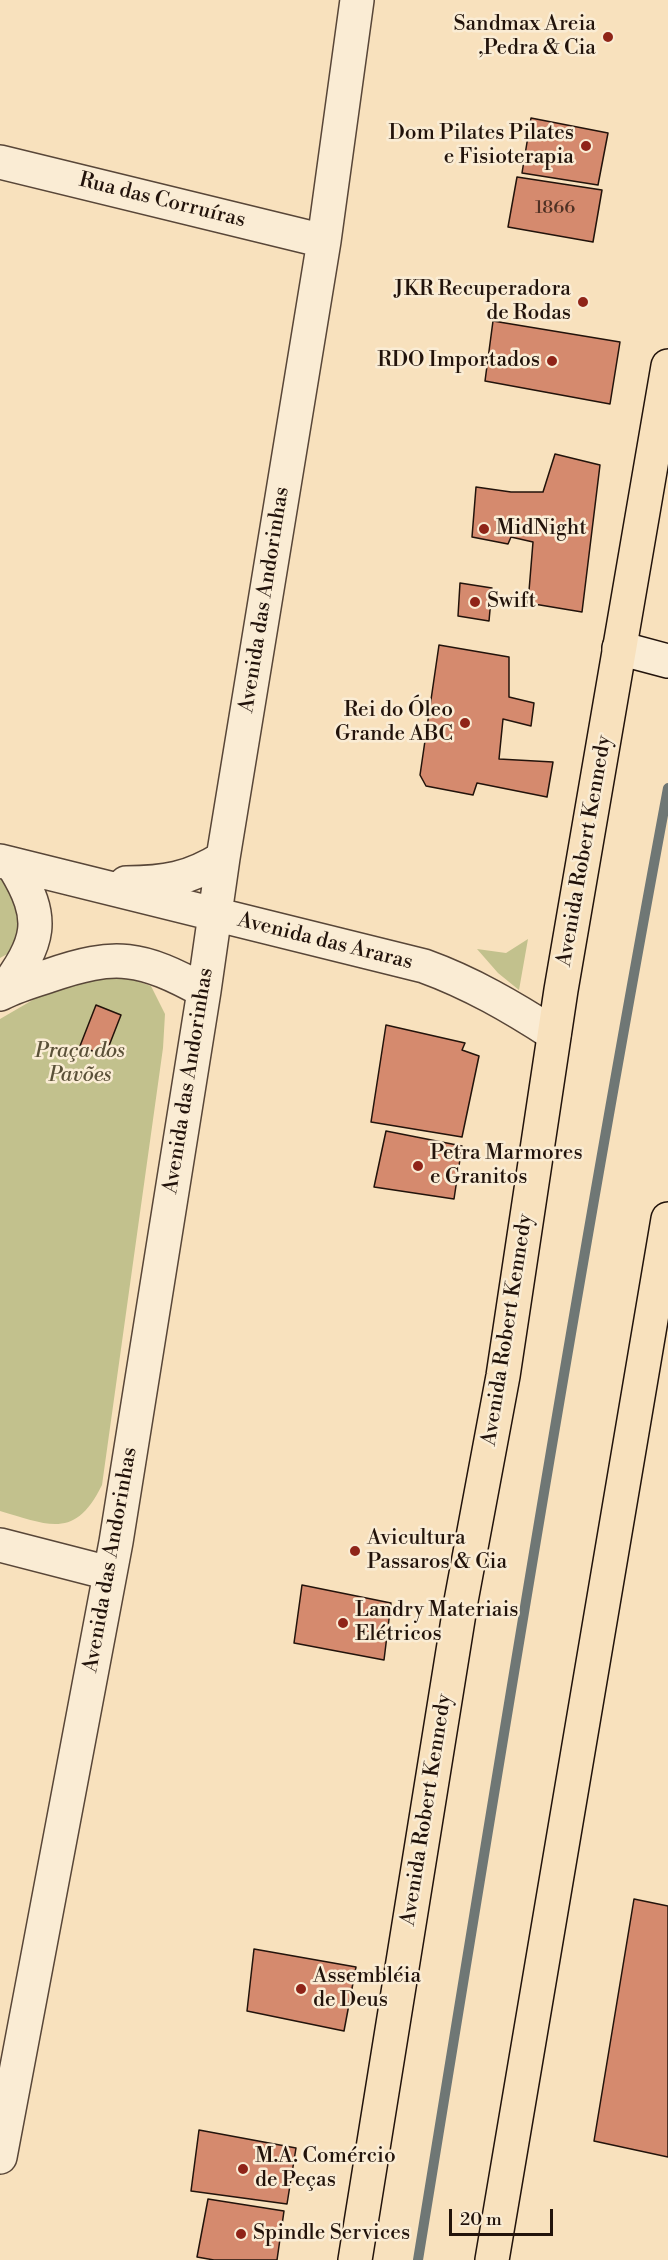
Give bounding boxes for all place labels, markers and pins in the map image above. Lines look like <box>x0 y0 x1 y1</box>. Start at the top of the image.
place label: Sandmax Areia ,Pedra & Cia <box>453 12 596 62</box>
marker: Sandmax Areia ,Pedra & Cia <box>601 30 615 44</box>
place label: Dom Pilates Pilates e Fisioterapia <box>388 121 574 171</box>
marker: Dom Pilates Pilates e Fisioterapia <box>579 139 593 153</box>
place label: JKR Recuperadora de Rodas <box>394 277 571 327</box>
marker: JKR Recuperadora de Rodas <box>576 295 590 309</box>
place label: RDO Importados <box>377 348 540 374</box>
marker: RDO Importados <box>545 354 559 368</box>
place label: MidNight <box>496 516 587 542</box>
marker: MidNight <box>477 522 491 536</box>
place label: Swift <box>487 589 536 615</box>
marker: Swift <box>468 595 482 609</box>
place label: Rei do Óleo Grande ABC <box>335 698 453 748</box>
marker: Rei do Óleo Grande ABC <box>458 716 472 730</box>
place label: Petra Marmores e Granitos <box>430 1141 583 1191</box>
marker: Petra Marmores e Granitos <box>411 1159 425 1173</box>
place label: Avicultura Passaros & Cia <box>367 1526 507 1576</box>
marker: Avicultura Passaros & Cia <box>348 1544 362 1558</box>
place label: Landry Materiais Elétricos <box>355 1598 519 1648</box>
marker: Landry Materiais Elétricos <box>336 1616 350 1630</box>
place label: Assembléia de Deus <box>313 1964 421 2014</box>
marker: Assembléia de Deus <box>294 1982 308 1996</box>
place label: M.A. Comércio de Peças <box>255 2144 396 2194</box>
marker: M.A. Comércio de Peças <box>236 2162 250 2176</box>
place label: Spindle Services <box>253 2221 410 2247</box>
marker: Spindle Services <box>234 2227 248 2241</box>

